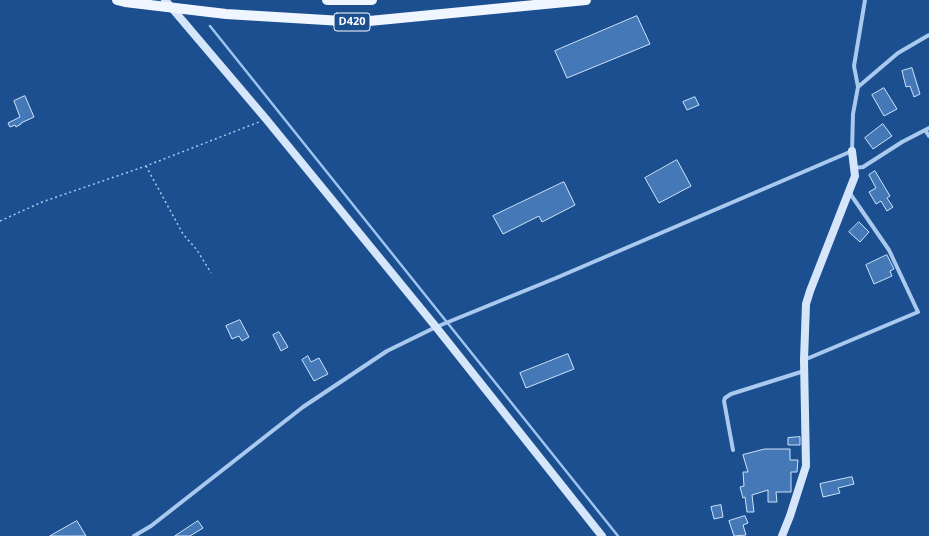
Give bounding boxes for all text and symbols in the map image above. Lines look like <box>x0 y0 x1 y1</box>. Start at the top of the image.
road number: D420 <box>334 13 370 31</box>

